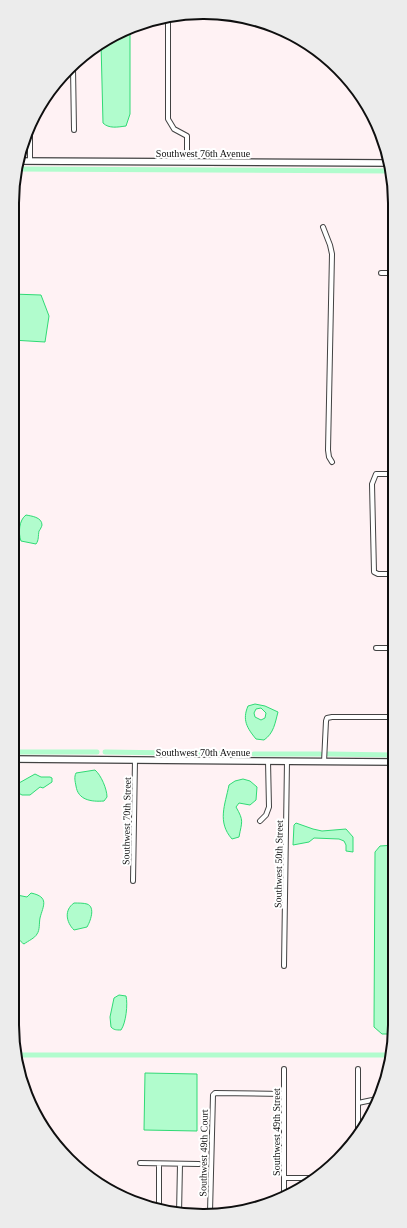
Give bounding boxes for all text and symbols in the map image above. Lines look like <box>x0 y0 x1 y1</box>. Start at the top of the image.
street label: Southwest 76th Avenue <box>156 148 251 159</box>
street label: Southwest 70th Avenue <box>156 747 251 758</box>
street label: Southwest 70th Street <box>120 777 133 865</box>
street label: Southwest 50th Street <box>272 820 285 908</box>
street label: Southwest 49th Street <box>271 1088 282 1176</box>
street label: Southwest 49th Court <box>197 1109 210 1197</box>

